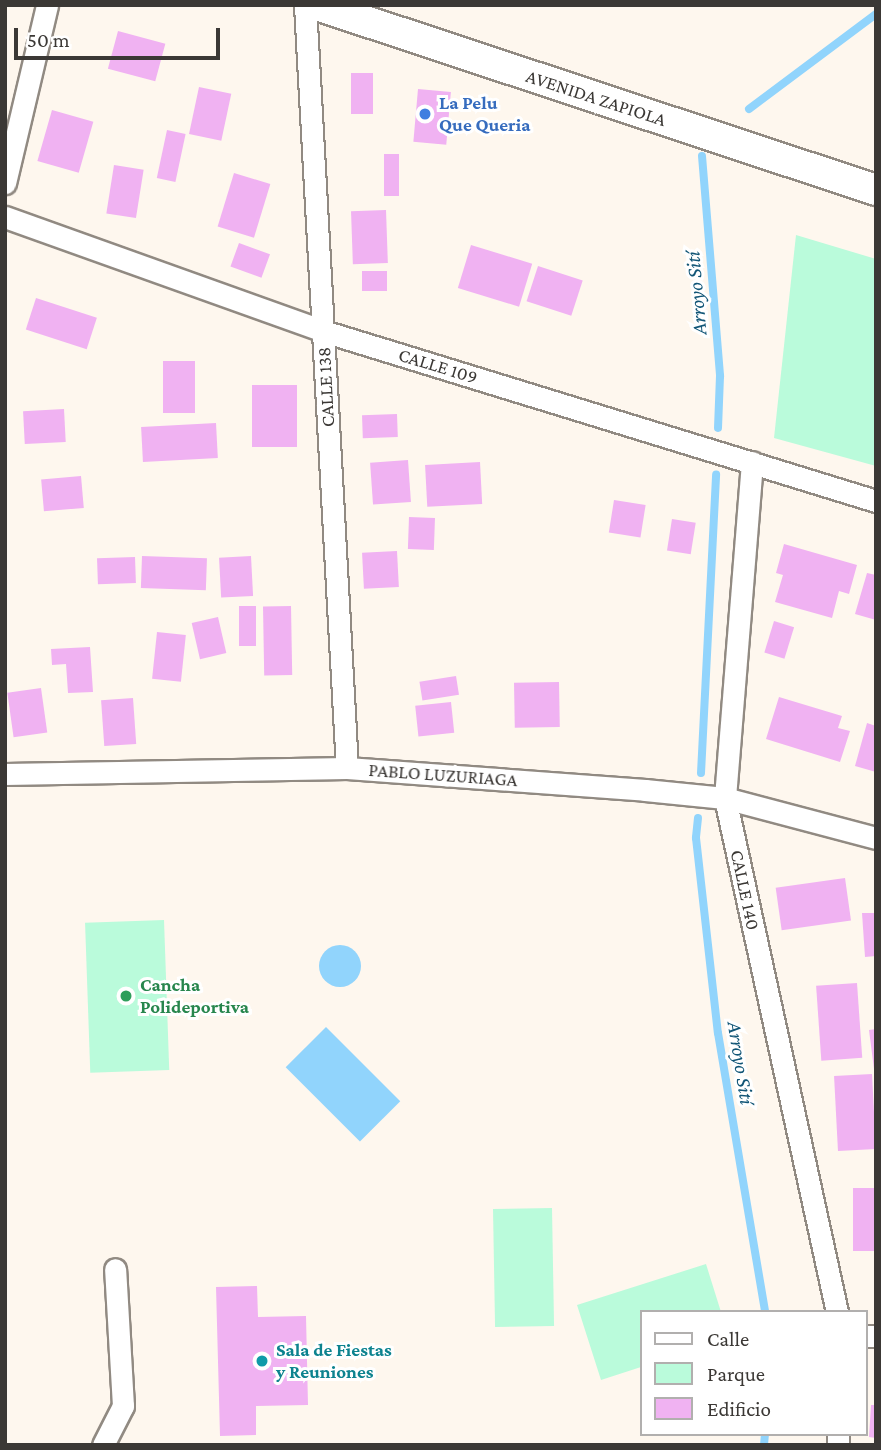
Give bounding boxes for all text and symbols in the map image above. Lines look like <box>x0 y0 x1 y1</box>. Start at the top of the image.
scale bar <box>18 14 224 58</box>
text: 50 m <box>27 28 70 52</box>
street label: AVENIDA ZAPIOLA <box>523 65 669 131</box>
place label: La Pelu Que Queria <box>439 92 530 136</box>
marker: La Pelu Que Queria <box>417 106 433 122</box>
water label: Arroyo Sití <box>680 250 712 336</box>
street label: CALLE 109 <box>396 343 480 389</box>
street label: CALLE 138 <box>313 346 339 428</box>
street label: PABLO LUZURIAGA <box>368 758 518 792</box>
street label: CALLE 140 <box>725 848 765 932</box>
place label: Cancha Polideportiva <box>140 974 249 1018</box>
marker: Cancha Polideportiva <box>118 988 134 1004</box>
water label: Arroyo Sití <box>722 1019 760 1107</box>
legend <box>640 1310 867 1436</box>
text: Calle <box>707 1327 749 1351</box>
place label: Sala de Fiestas y Reuniones <box>276 1339 392 1383</box>
marker: Sala de Fiestas y Reuniones <box>254 1353 270 1369</box>
text: Parque <box>707 1362 765 1386</box>
text: Edificio <box>707 1397 771 1421</box>

